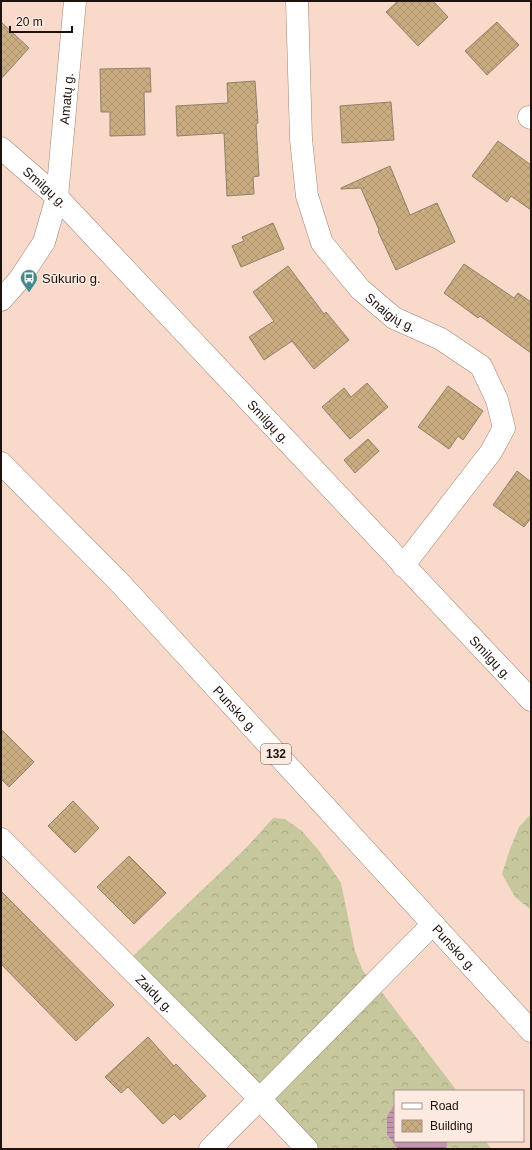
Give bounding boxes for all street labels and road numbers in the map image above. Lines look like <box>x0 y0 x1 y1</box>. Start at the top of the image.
street label: Amatų g. <box>56 72 76 125</box>
street label: Smilgų g. <box>20 163 70 211</box>
street label: Snaigių g. <box>363 290 418 334</box>
street label: Smilgų g. <box>245 397 293 446</box>
street label: Smilgų g. <box>467 632 515 682</box>
street label: Punsko g. <box>211 683 261 735</box>
road number: 132 <box>261 744 291 764</box>
street label: Punsko g. <box>430 921 480 974</box>
street label: Zaidų g. <box>133 971 177 1015</box>

